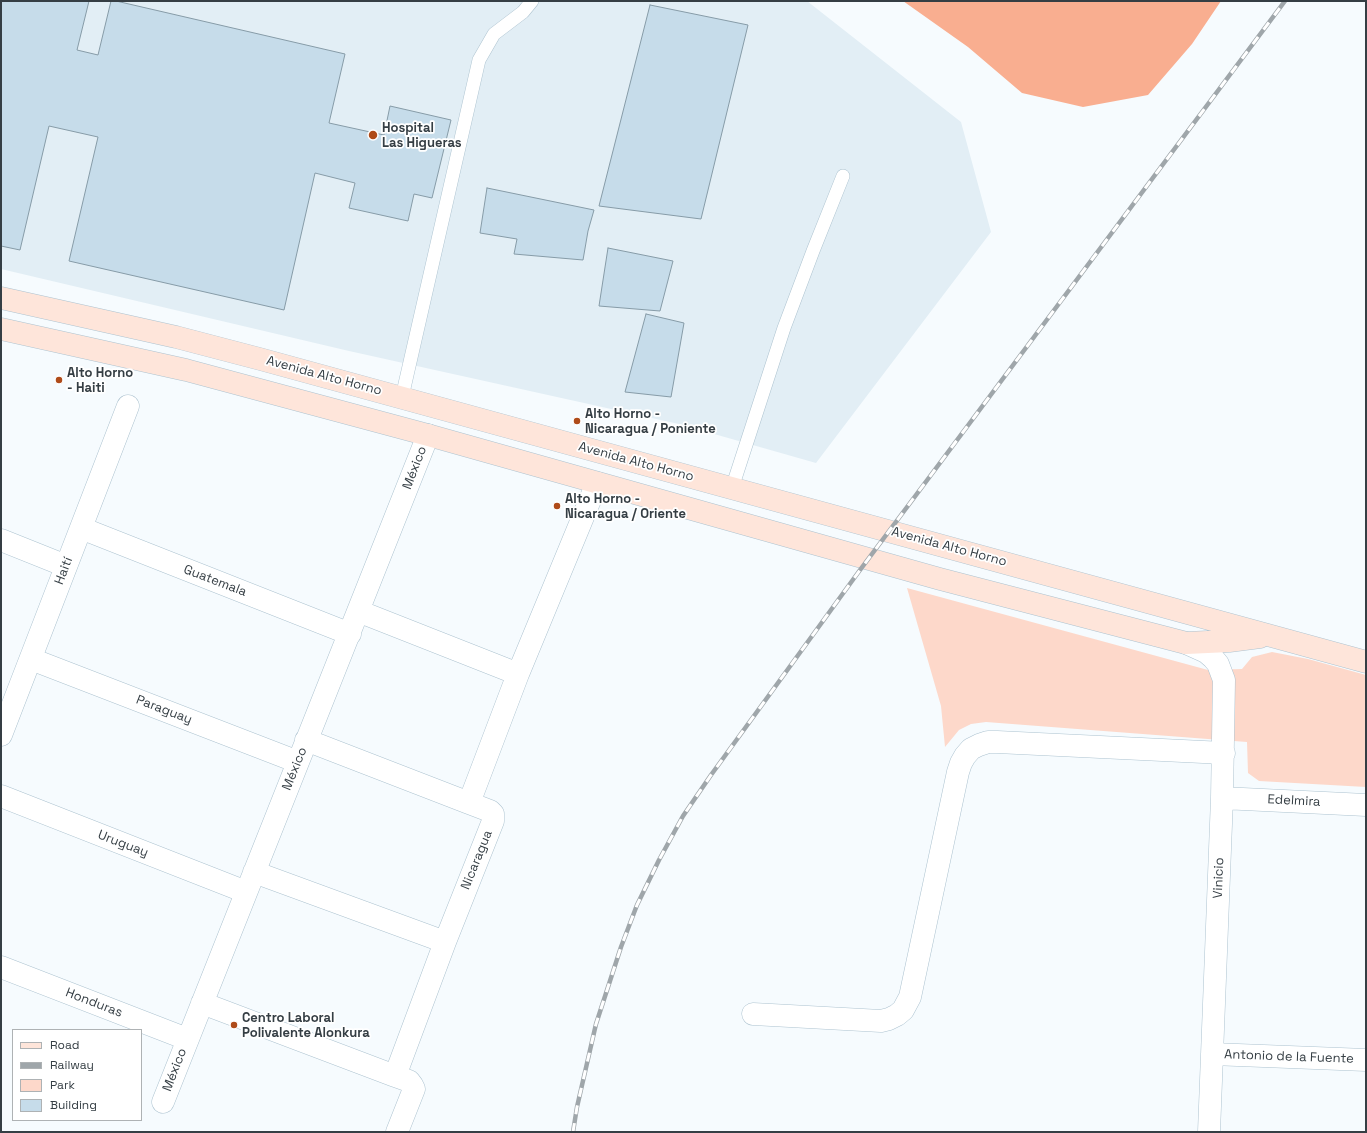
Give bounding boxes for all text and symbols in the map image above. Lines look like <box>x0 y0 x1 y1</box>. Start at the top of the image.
place label: Hospital Las Higueras <box>382 120 462 151</box>
marker: Hospital Las Higueras <box>367 129 379 141</box>
street label: Avenida Alto Horno <box>265 353 383 399</box>
place label: Alto Horno - Haiti <box>67 365 133 396</box>
marker: Alto Horno - Haiti <box>54 375 64 385</box>
place label: Alto Horno - Nicaragua / Poniente <box>585 406 716 437</box>
marker: Alto Horno - Nicaragua / Poniente <box>572 416 582 426</box>
street label: Avenida Alto Horno <box>577 439 695 485</box>
street label: México <box>400 444 430 492</box>
place label: Alto Horno - Nicaragua / Oriente <box>565 491 686 522</box>
marker: Alto Horno - Nicaragua / Oriente <box>552 501 562 511</box>
street label: Avenida Alto Horno <box>890 524 1008 570</box>
street label: Haití <box>52 555 76 587</box>
street label: Guatemala <box>181 562 249 600</box>
street label: Paraguay <box>134 692 194 728</box>
street label: México <box>279 745 311 793</box>
street label: Edelmira <box>1267 792 1321 810</box>
street label: Uruguay <box>95 827 151 861</box>
street label: Nicaragua <box>458 828 496 892</box>
street label: Vinicio <box>1210 857 1228 899</box>
street label: Honduras <box>63 985 125 1021</box>
place label: Centro Laboral Polivalente Alonkura <box>242 1010 370 1041</box>
marker: Centro Laboral Polivalente Alonkura <box>229 1020 239 1030</box>
legend <box>12 1029 142 1121</box>
text: Road <box>50 1037 79 1053</box>
street label: México <box>160 1046 190 1094</box>
street label: Antonio de la Fuente <box>1224 1047 1354 1067</box>
text: Railway <box>50 1057 94 1073</box>
text: Park <box>50 1077 75 1093</box>
text: Building <box>50 1097 97 1113</box>

